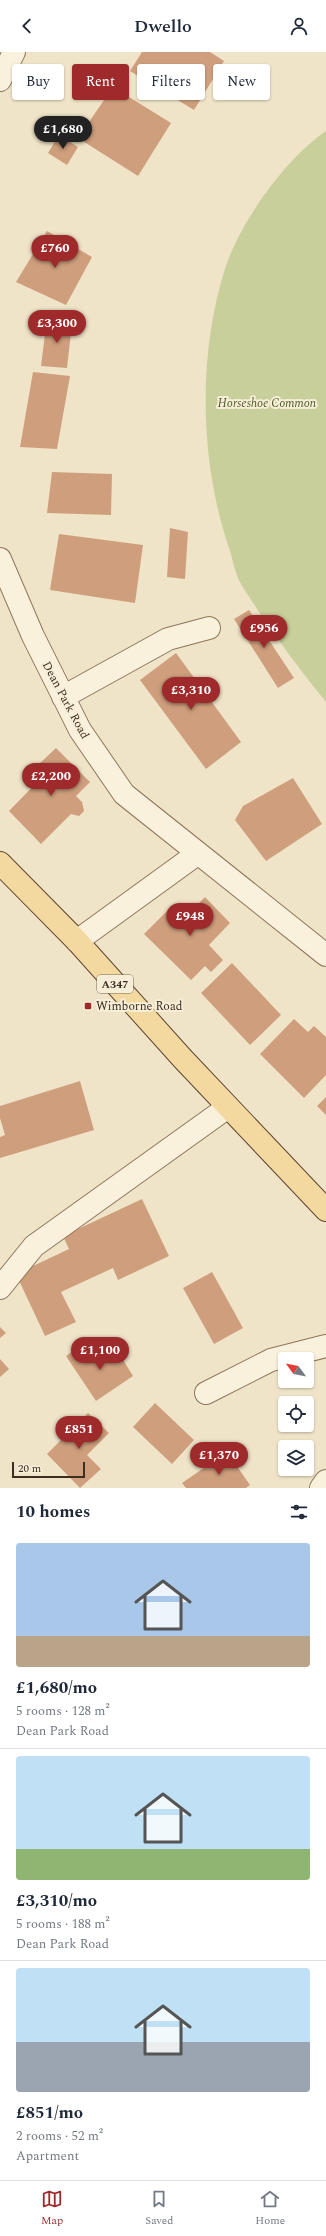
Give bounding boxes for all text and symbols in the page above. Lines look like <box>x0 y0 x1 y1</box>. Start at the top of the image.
text: Dwello <box>134 13 192 40</box>
icon: back <box>16 15 38 37</box>
icon: person <box>288 15 310 37</box>
chip: Buy <box>12 64 64 100</box>
chip: Rent <box>72 64 129 100</box>
chip: Filters <box>137 64 205 100</box>
chip: New <box>213 64 270 100</box>
pin: £1,680 <box>30 116 96 150</box>
text: £1,680 <box>43 119 83 139</box>
pin: £760 <box>31 235 79 269</box>
text: £760 <box>40 238 70 258</box>
pin: £3,300 <box>24 310 90 344</box>
text: £3,300 <box>37 313 77 333</box>
park label: Horseshoe Common <box>218 394 317 413</box>
pin: £956 <box>240 615 288 649</box>
text: £956 <box>249 618 279 638</box>
street label: Dean Park Road <box>37 658 94 743</box>
pin: £3,310 <box>158 677 224 711</box>
text: £3,310 <box>171 680 211 700</box>
pin: £2,200 <box>18 763 84 797</box>
text: £2,200 <box>31 766 71 786</box>
pin: £948 <box>166 903 214 937</box>
text: £948 <box>175 906 205 926</box>
road number: A347 <box>97 975 133 993</box>
place label: Wimborne Road <box>96 997 183 1016</box>
marker: Wimborne Road <box>83 1001 93 1011</box>
pin: £1,100 <box>67 1337 133 1371</box>
text: £1,100 <box>80 1340 120 1360</box>
north arrow <box>278 1352 314 1388</box>
map controls <box>278 1352 314 1476</box>
button: locate <box>278 1396 314 1432</box>
pin: £851 <box>55 1416 103 1450</box>
text: £851 <box>64 1419 94 1439</box>
button: layers <box>278 1440 314 1476</box>
pin: £1,370 <box>186 1442 252 1476</box>
text: £1,370 <box>199 1445 239 1465</box>
scale bar <box>12 1460 85 1479</box>
text: 20 m <box>18 1460 41 1477</box>
text: 10 homes <box>16 1499 90 1525</box>
icon: filters <box>288 1501 310 1523</box>
icon: home <box>127 1569 199 1641</box>
text: £1,680/mo <box>16 1675 97 1701</box>
text: 5 rooms · 128 m² <box>16 1701 110 1721</box>
text: Dean Park Road <box>16 1721 109 1741</box>
icon: home <box>127 1782 199 1854</box>
text: £3,310/mo <box>16 1888 97 1914</box>
text: 5 rooms · 188 m² <box>16 1914 110 1934</box>
text: Dean Park Road <box>16 1934 109 1954</box>
icon: home <box>127 1994 199 2066</box>
text: £851/mo <box>16 2100 83 2126</box>
text: 2 rooms · 52 m² <box>16 2126 103 2146</box>
text: Apartment <box>16 2146 79 2166</box>
tab: Map <box>41 2188 63 2229</box>
tab: Saved <box>145 2188 173 2229</box>
tab: Home <box>255 2188 285 2229</box>

